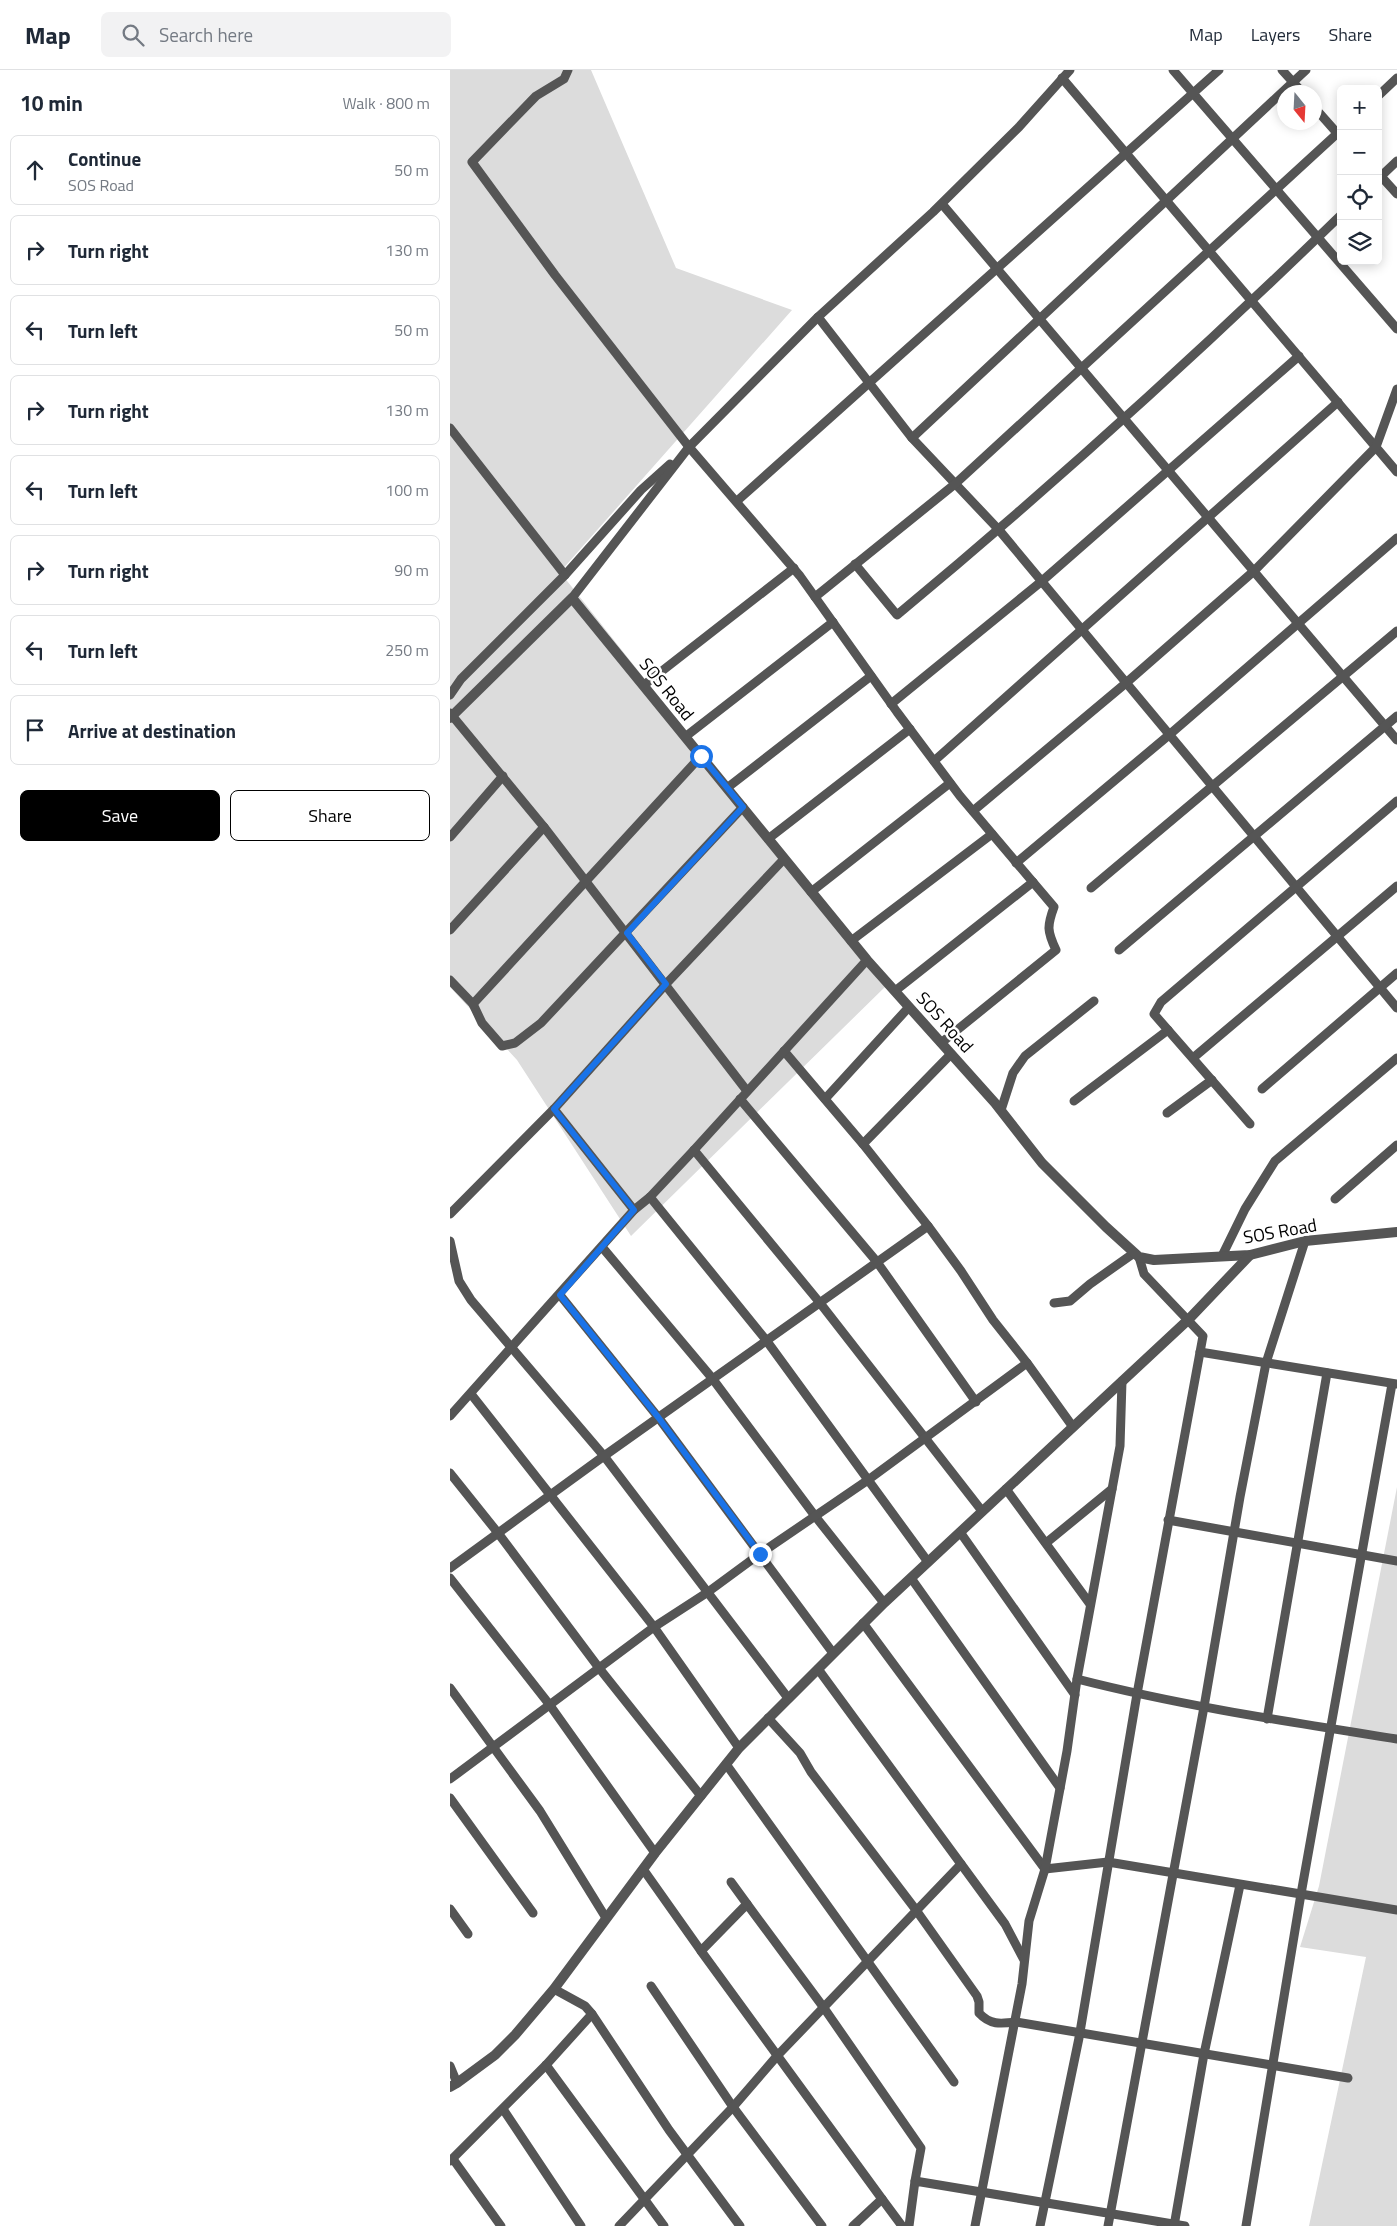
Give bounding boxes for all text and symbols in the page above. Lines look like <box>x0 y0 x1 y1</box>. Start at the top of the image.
search box <box>101 12 451 57</box>
text: Map <box>25 17 71 53</box>
text: Search here <box>159 20 253 49</box>
icon: search <box>119 21 147 49</box>
text: Map <box>1189 21 1223 48</box>
text: Layers <box>1251 21 1300 48</box>
text: Share <box>1328 21 1372 48</box>
north arrow <box>1277 85 1322 130</box>
map controls <box>1337 85 1382 265</box>
button: + <box>1337 85 1382 130</box>
text: 10 min <box>20 87 83 119</box>
text: Walk · 800 m <box>342 91 430 115</box>
button: − <box>1337 130 1382 175</box>
text: Continue <box>68 144 141 173</box>
icon: ahead <box>21 156 49 184</box>
text: 50 m <box>394 158 429 182</box>
text: SOS Road <box>68 173 134 197</box>
button: locate <box>1337 175 1382 220</box>
button: layers <box>1337 220 1382 265</box>
icon: right <box>21 236 49 264</box>
text: Turn right <box>68 236 149 265</box>
text: 130 m <box>385 238 429 262</box>
icon: left <box>21 316 49 344</box>
text: Turn left <box>68 316 138 345</box>
text: 50 m <box>394 318 429 342</box>
icon: right <box>21 396 49 424</box>
text: Turn right <box>68 396 149 425</box>
text: 130 m <box>385 398 429 422</box>
icon: left <box>21 476 49 504</box>
text: Turn left <box>68 476 138 505</box>
text: 100 m <box>385 478 429 502</box>
icon: right <box>21 556 49 584</box>
text: Turn right <box>68 556 149 585</box>
text: 90 m <box>394 558 429 582</box>
icon: left <box>21 636 49 664</box>
text: Turn left <box>68 636 138 665</box>
text: 250 m <box>385 638 429 662</box>
street label: SOS Road <box>633 652 701 726</box>
icon: arrive <box>21 716 49 744</box>
text: Arrive at destination <box>68 716 236 745</box>
route start <box>690 745 713 768</box>
button: Save <box>20 790 220 841</box>
button: Share <box>230 790 430 841</box>
street label: SOS Road <box>910 985 980 1059</box>
street label: SOS Road <box>1241 1211 1319 1251</box>
route end <box>749 1543 772 1566</box>

